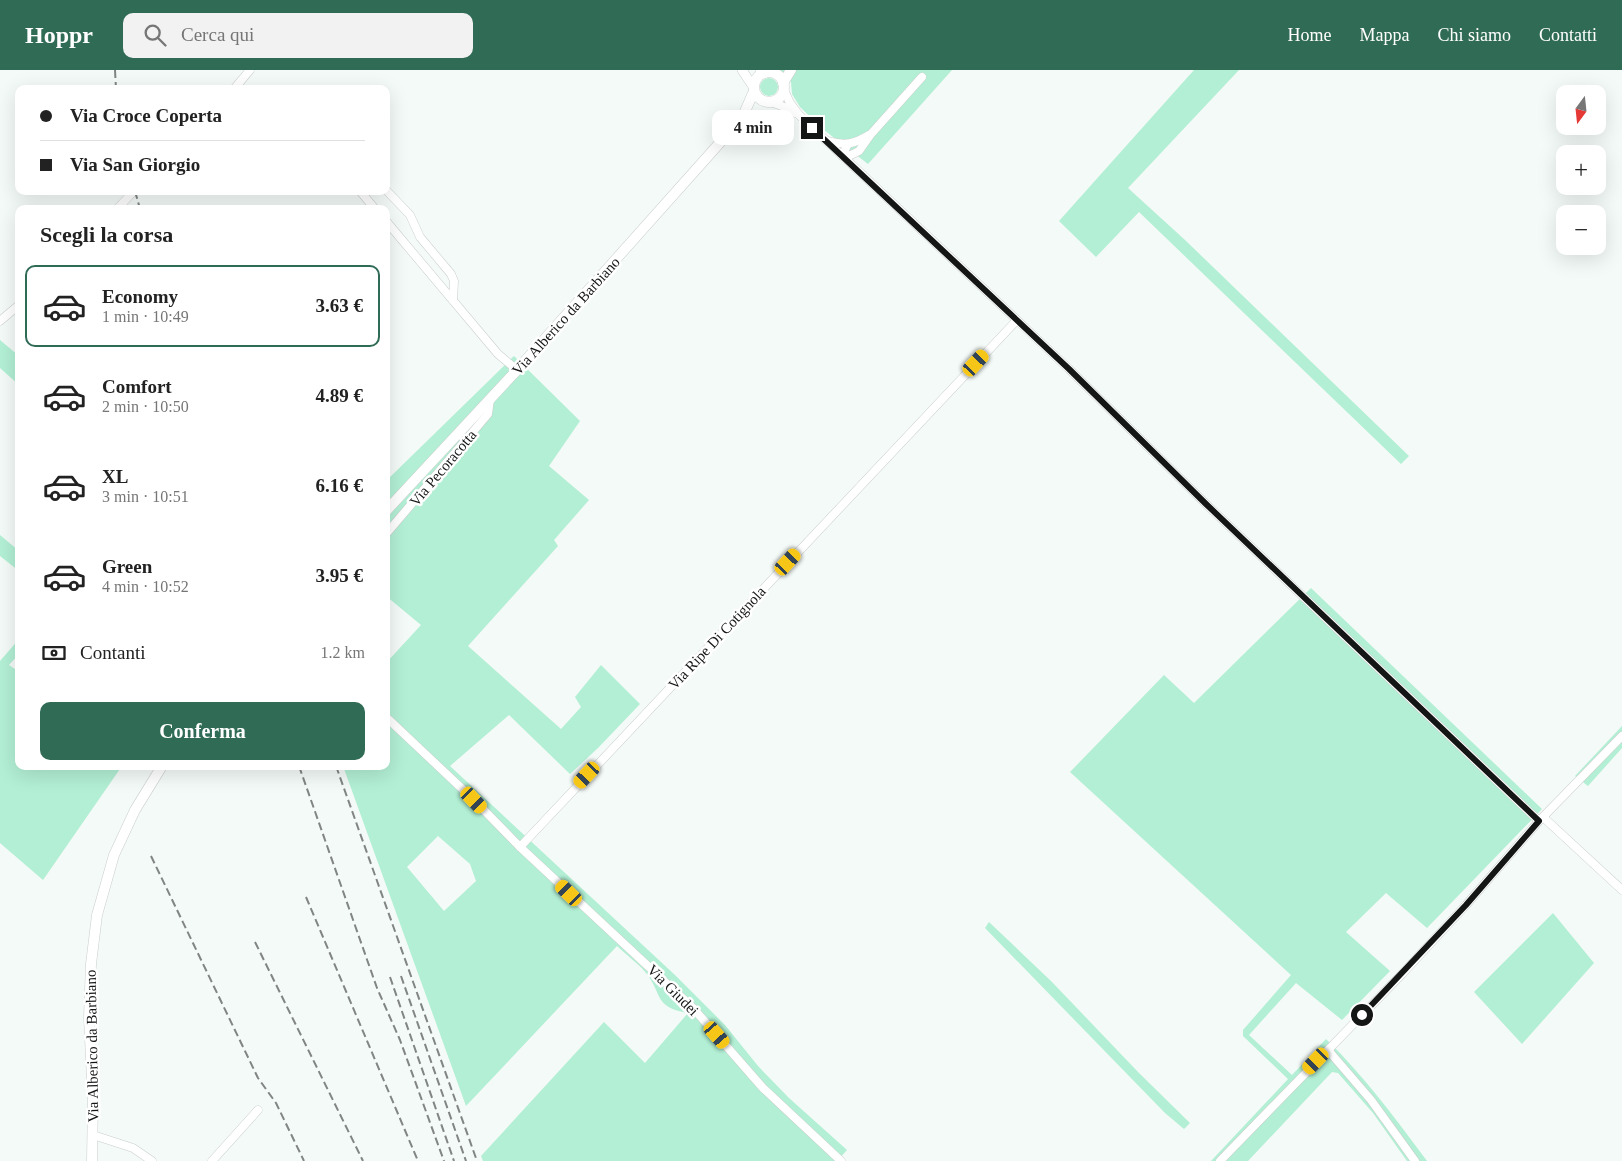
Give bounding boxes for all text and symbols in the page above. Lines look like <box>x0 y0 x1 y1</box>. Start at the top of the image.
search box <box>123 13 473 58</box>
icon: search <box>141 21 169 49</box>
text: Hoppr <box>25 22 93 48</box>
text: Cerca qui <box>181 24 254 45</box>
text: Home <box>1288 25 1332 45</box>
text: Mappa <box>1360 25 1409 45</box>
text: Chi siamo <box>1437 25 1511 45</box>
text: Contatti <box>1539 25 1597 45</box>
north arrow <box>1556 85 1606 135</box>
map controls <box>1556 85 1606 255</box>
text: Via Croce Coperta <box>70 105 222 126</box>
callout: 4 min <box>712 110 794 146</box>
route end <box>801 117 823 139</box>
text: 4 min <box>734 119 772 136</box>
button: + <box>1556 145 1606 195</box>
text: Via San Giorgio <box>70 154 200 175</box>
button: − <box>1556 205 1606 255</box>
text: Scegli la corsa <box>40 222 173 247</box>
street label: Via Alberico da Barbiano <box>509 254 623 378</box>
icon: car <box>42 284 87 329</box>
text: Economy <box>102 286 178 307</box>
text: 3.63 € <box>316 295 363 316</box>
text: 1 min · 10:49 <box>102 308 189 325</box>
car <box>960 347 991 379</box>
icon: car <box>42 374 87 419</box>
text: Comfort <box>102 376 172 397</box>
text: 4.89 € <box>316 385 363 406</box>
text: 2 min · 10:50 <box>102 398 189 415</box>
street label: Via Pecoracotta <box>407 426 480 509</box>
icon: car <box>42 464 87 509</box>
text: XL <box>102 466 128 487</box>
text: 6.16 € <box>316 475 363 496</box>
text: 3 min · 10:51 <box>102 488 189 505</box>
car <box>772 546 803 578</box>
icon: car <box>42 554 87 599</box>
text: Green <box>102 556 152 577</box>
text: 3.95 € <box>316 565 363 586</box>
text: 4 min · 10:52 <box>102 578 189 595</box>
street label: Via Ripe Di Cotignola <box>665 583 769 693</box>
icon: cash <box>40 639 68 667</box>
text: Contanti <box>80 642 145 663</box>
text: 1.2 km <box>321 644 365 661</box>
button: Conferma <box>40 702 365 760</box>
car <box>571 759 602 791</box>
car <box>458 784 489 816</box>
car <box>552 877 585 909</box>
street label: Via Giudei <box>644 961 702 1019</box>
street label: Via Alberico da Barbiano <box>83 969 101 1123</box>
route start <box>1351 1004 1373 1026</box>
car <box>701 1019 732 1051</box>
car <box>1300 1045 1331 1077</box>

